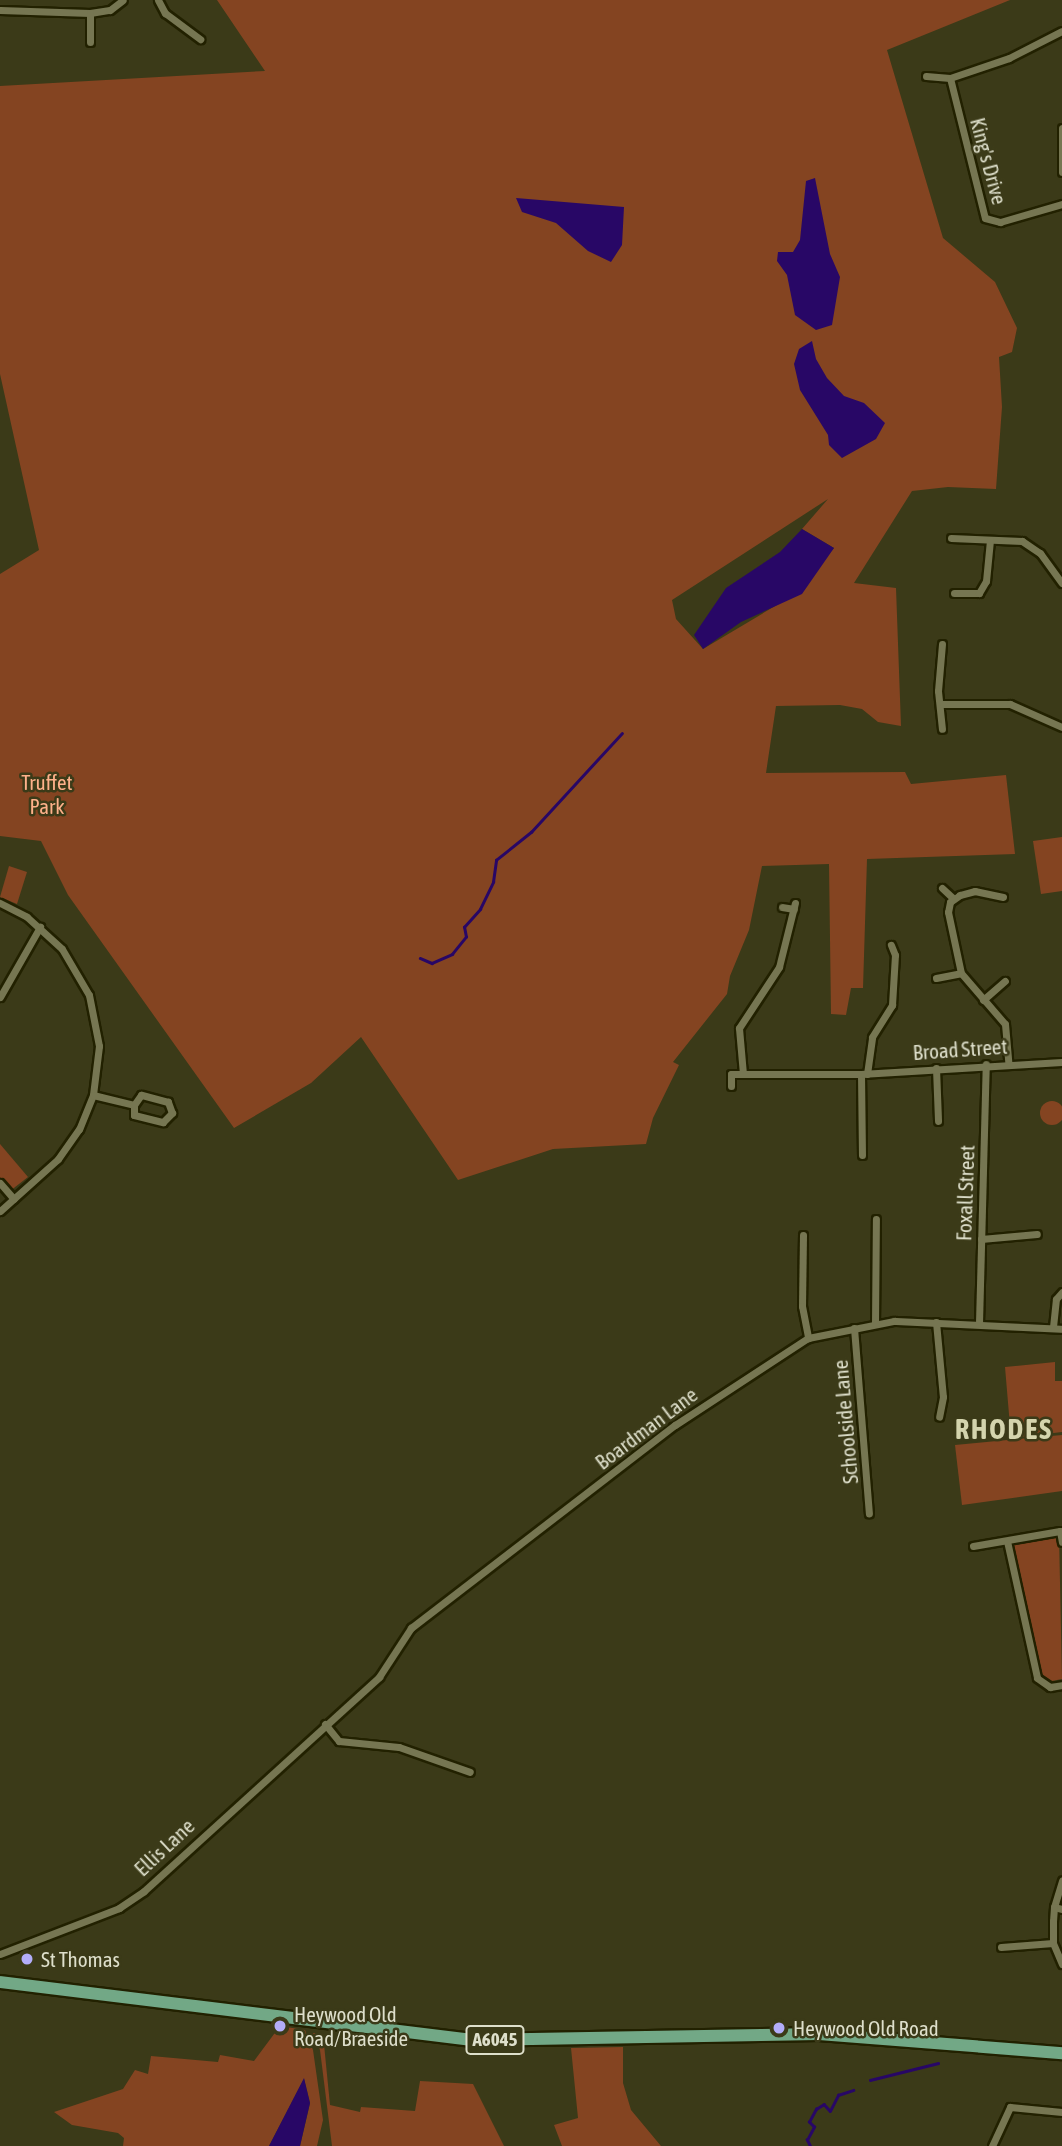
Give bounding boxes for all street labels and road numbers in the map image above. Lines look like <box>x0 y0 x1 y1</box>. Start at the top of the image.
street label: King's Drive <box>965 115 1013 207</box>
street label: Broad Street <box>912 1033 1008 1065</box>
street label: Foxall Street <box>951 1145 979 1241</box>
street label: Schoolside Lane <box>827 1359 863 1485</box>
street label: Boardman Lane <box>590 1381 702 1475</box>
street label: Ellis Lane <box>129 1813 199 1881</box>
road number: A6045 <box>465 2024 525 2056</box>

